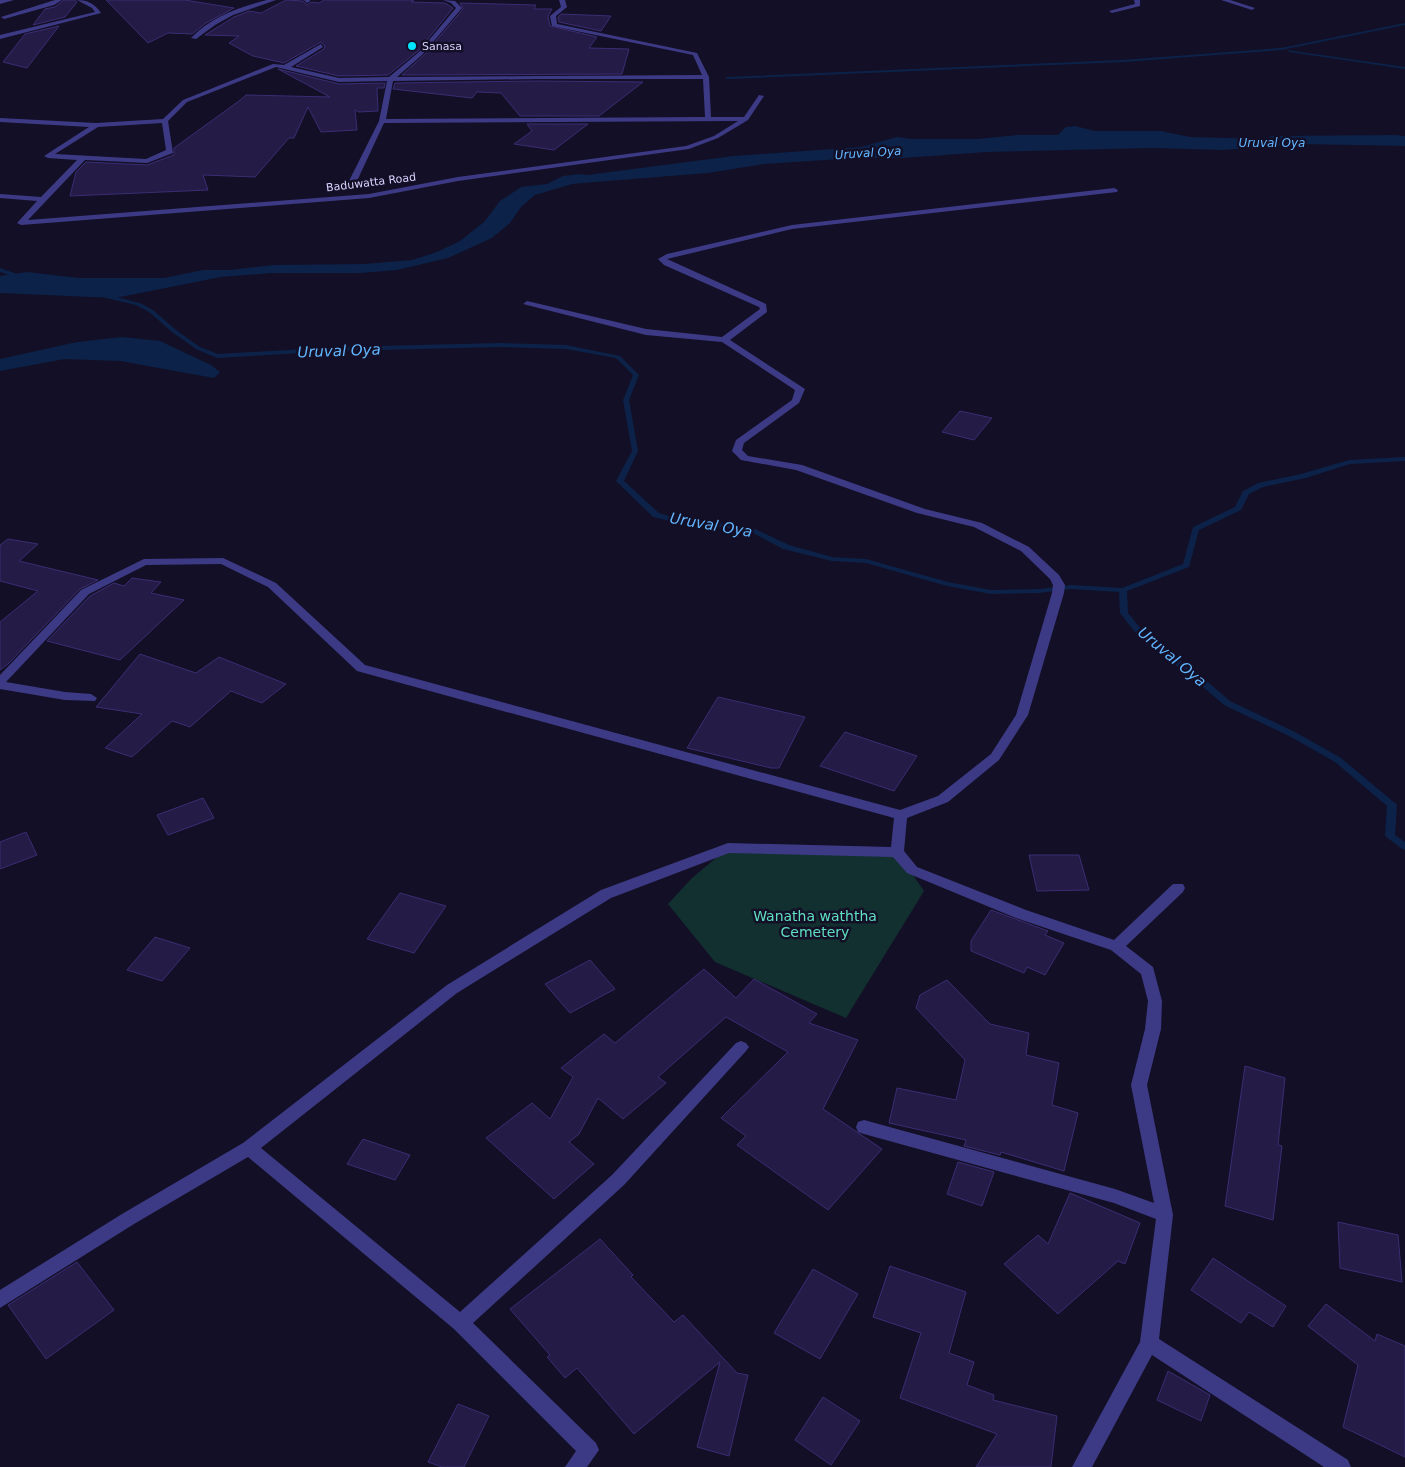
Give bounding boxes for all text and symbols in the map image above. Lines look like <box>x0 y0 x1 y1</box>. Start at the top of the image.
marker: Sanasa <box>406 40 418 52</box>
place label: Sanasa <box>422 40 462 53</box>
water label: Uruval Oya <box>1239 136 1305 150</box>
water label: Uruval Oya <box>834 144 902 162</box>
street label: Baduwatta Road <box>325 171 417 194</box>
water label: Uruval Oya <box>297 341 381 361</box>
water label: Uruval Oya <box>668 509 754 541</box>
water label: Uruval Oya <box>1134 623 1210 691</box>
park label: Wanatha waththa Cemetery <box>753 908 877 940</box>

